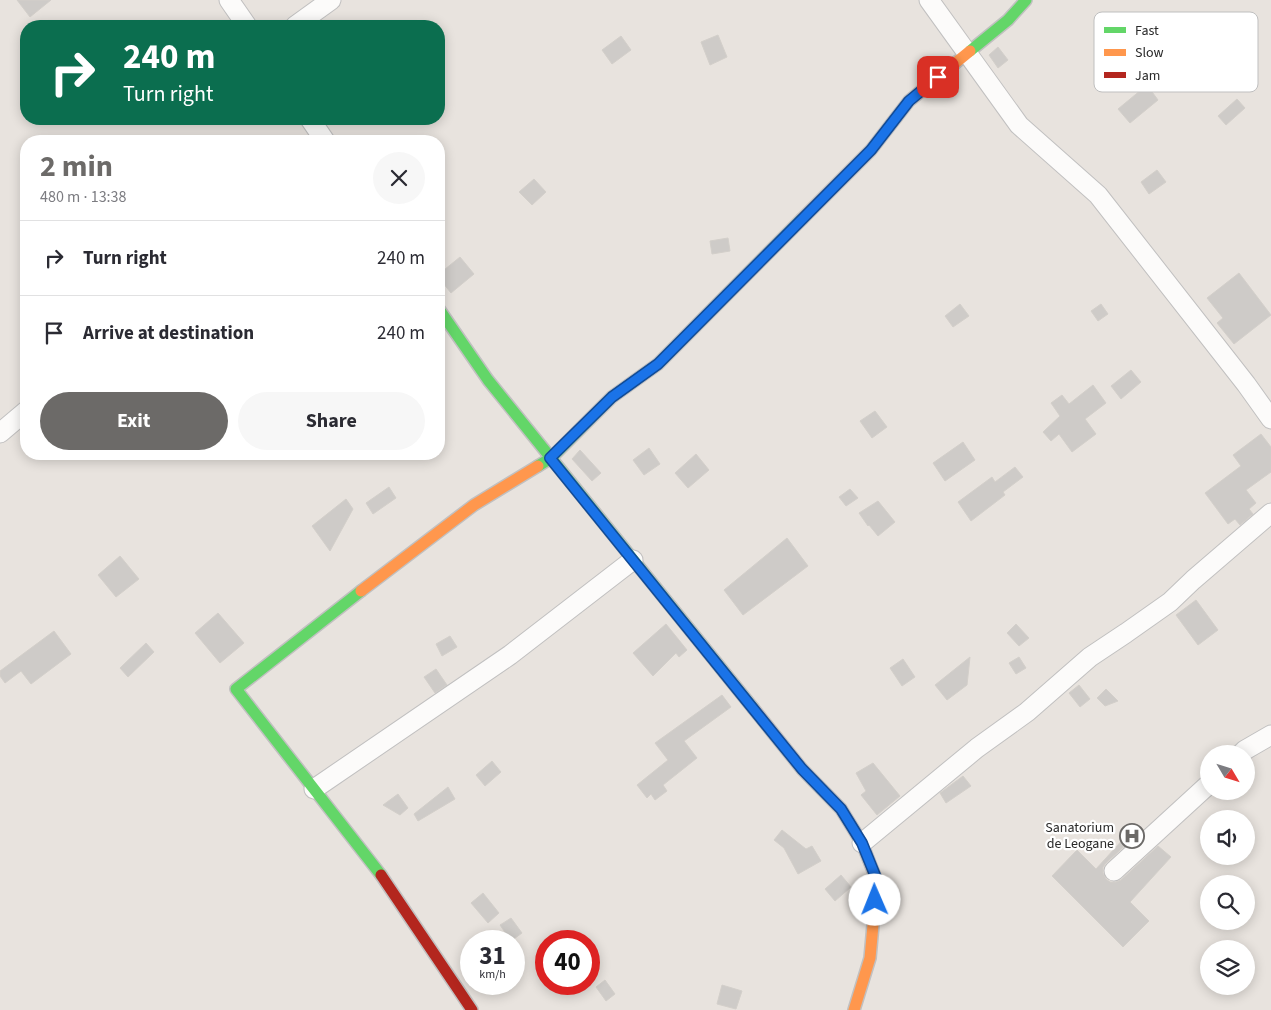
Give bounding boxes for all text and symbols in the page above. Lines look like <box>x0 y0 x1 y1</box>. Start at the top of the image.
legend <box>1094 12 1258 92</box>
text: Fast <box>1135 21 1159 41</box>
text: 240 m <box>123 32 215 82</box>
icon: right <box>40 40 105 105</box>
text: Slow <box>1135 43 1164 63</box>
pin <box>917 56 959 98</box>
icon: arrive <box>924 63 952 91</box>
text: Jam <box>1135 66 1160 86</box>
text: Turn right <box>123 78 213 110</box>
text: 2 min <box>40 145 113 188</box>
button: close <box>373 152 425 204</box>
text: 480 m · 13:38 <box>40 186 127 208</box>
icon: right <box>40 244 68 272</box>
text: Turn right <box>83 245 167 272</box>
text: 240 m <box>377 245 425 272</box>
icon: arrive <box>40 319 68 347</box>
text: Arrive at destination <box>83 320 254 347</box>
text: 240 m <box>377 320 425 347</box>
button: Exit <box>40 392 228 450</box>
button: Share <box>238 392 425 450</box>
north arrow <box>1200 745 1255 800</box>
map controls <box>1200 745 1255 995</box>
button: sound <box>1200 810 1255 865</box>
place label: Sanatorium de Leogane <box>1045 818 1114 854</box>
hospital icon: Sanatorium de Leogane <box>1119 823 1145 849</box>
position arrow <box>848 873 900 925</box>
button: search <box>1200 875 1255 930</box>
speed limit sign: 40 <box>535 930 600 995</box>
text: 31 <box>479 938 506 974</box>
button: layers <box>1200 940 1255 995</box>
text: km/h <box>479 966 506 983</box>

